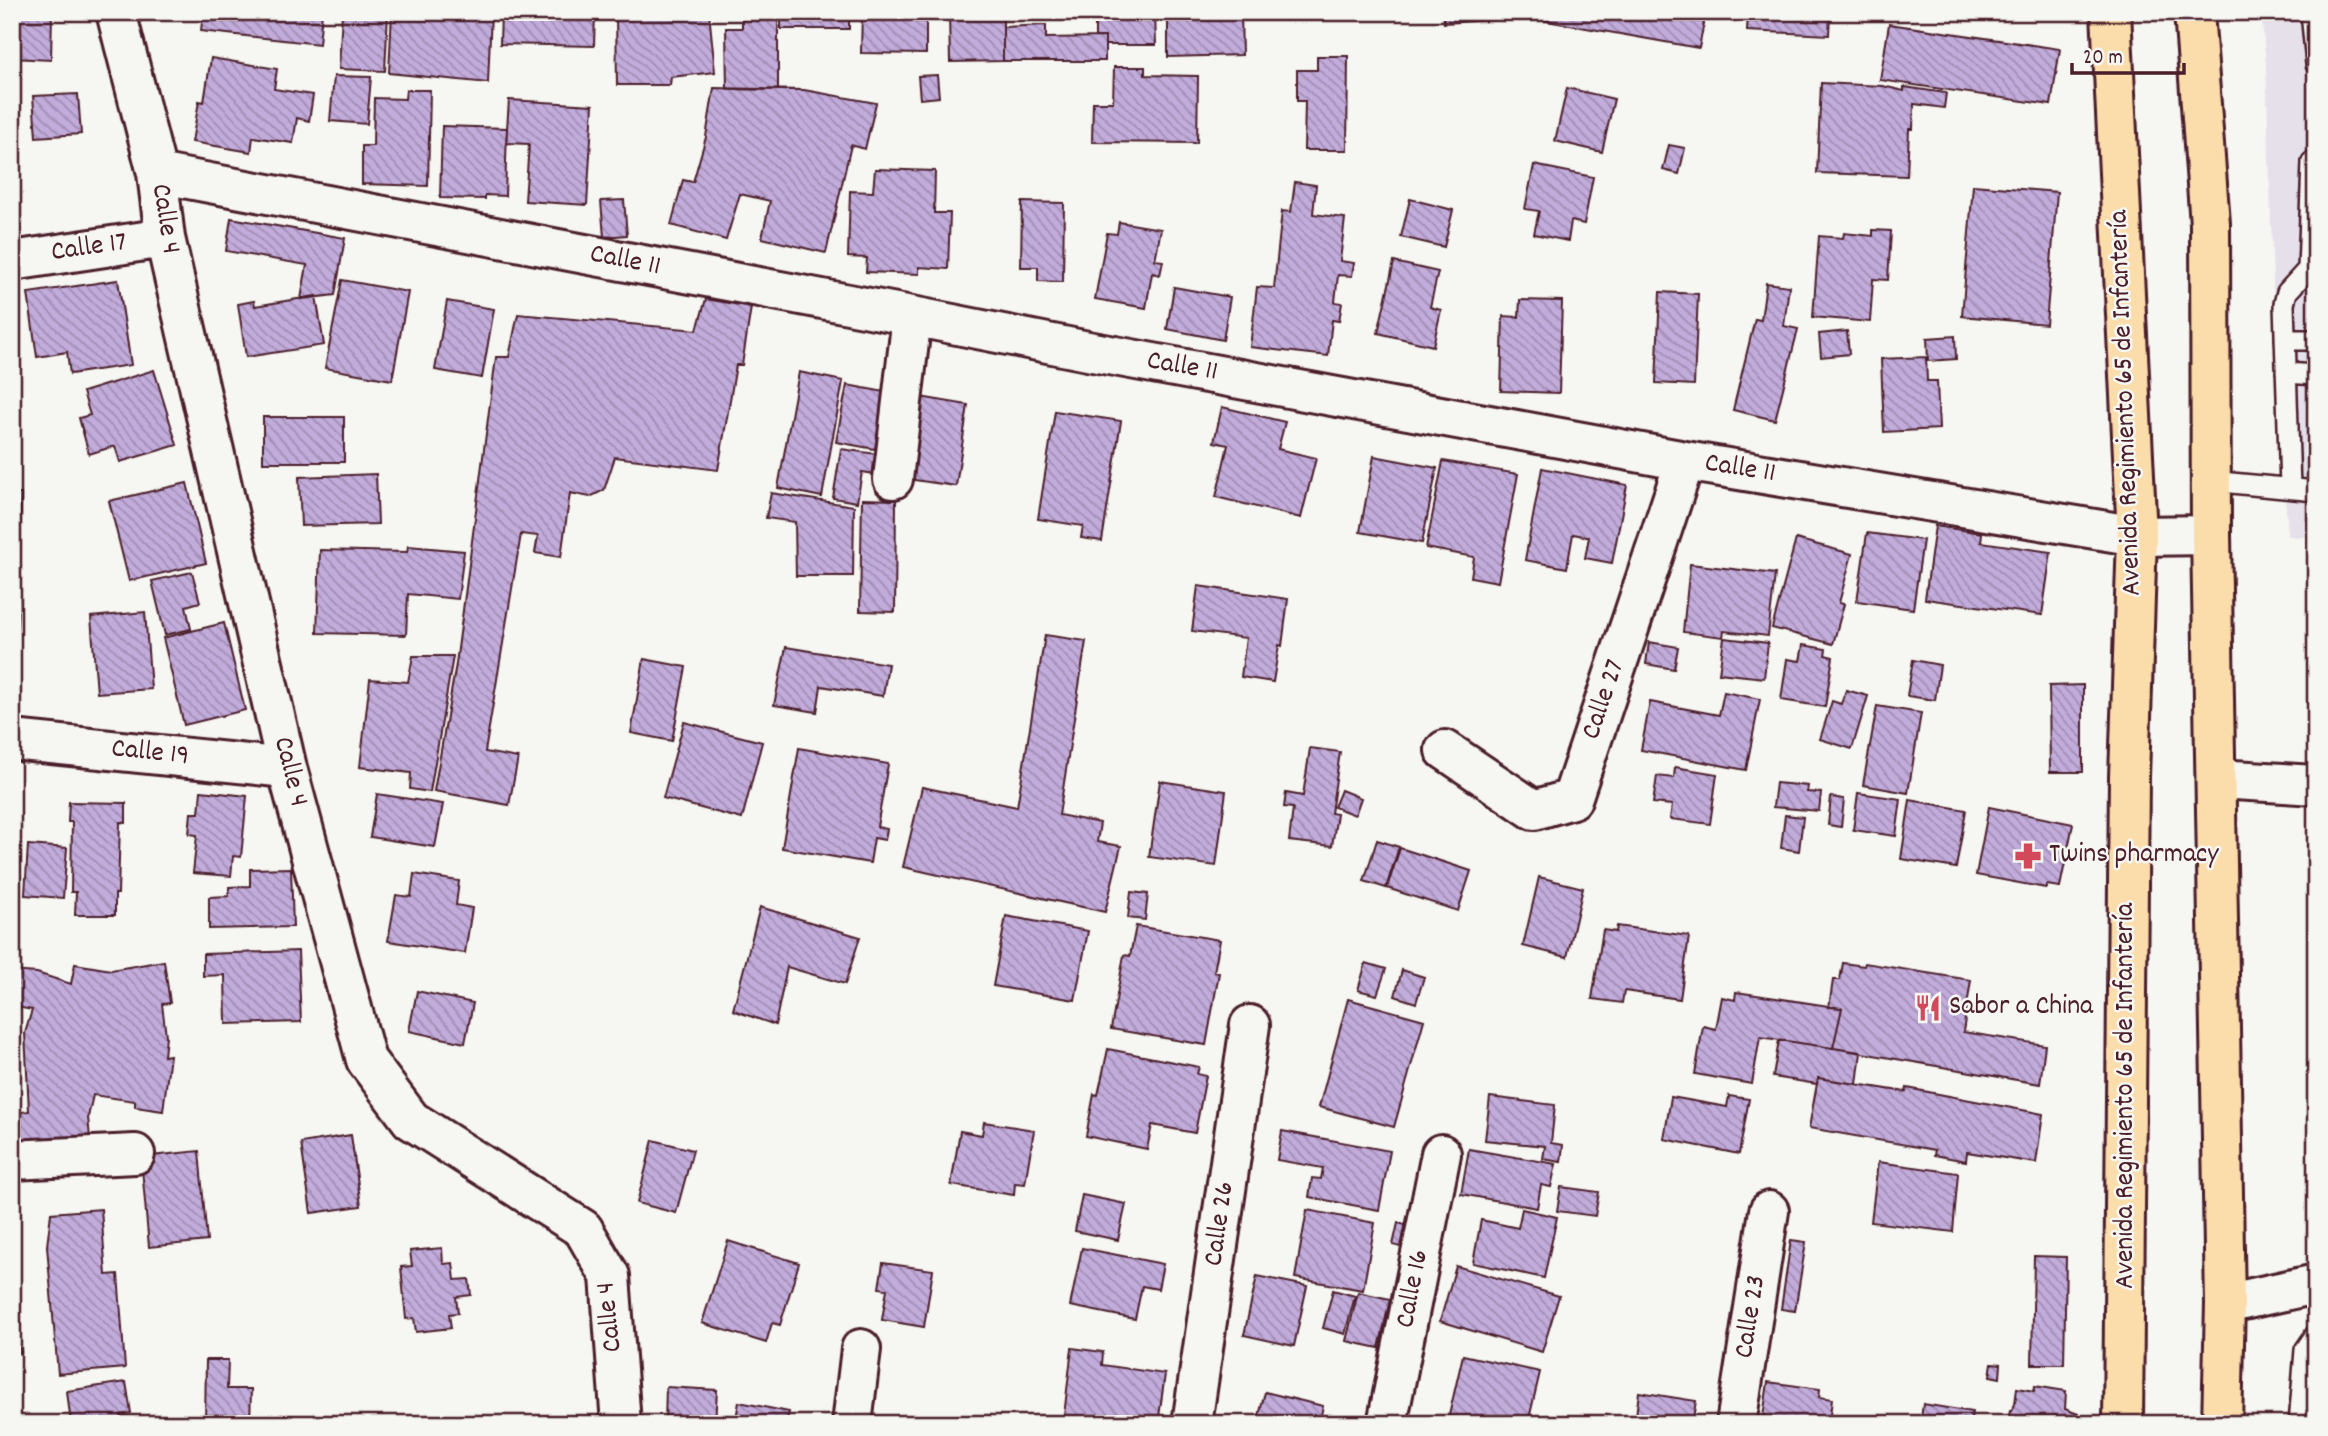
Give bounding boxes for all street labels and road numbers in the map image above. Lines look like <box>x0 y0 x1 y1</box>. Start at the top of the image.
street label: Calle 4 <box>139 181 189 257</box>
street label: Avenida Regimiento 65 de Infantería <box>2100 209 2154 597</box>
street label: Calle 17 <box>49 224 129 274</box>
street label: Calle 11 <box>586 236 664 288</box>
street label: Calle 11 <box>1143 342 1221 394</box>
street label: Calle 11 <box>1702 445 1778 495</box>
street label: Calle 27 <box>1573 655 1637 745</box>
street label: Calle 19 <box>109 730 191 778</box>
street label: Calle 4 <box>261 733 317 811</box>
street label: Avenida Regimiento 65 de Infantería <box>2107 902 2147 1289</box>
street label: Calle 26 <box>1195 1179 1247 1269</box>
street label: Calle 16 <box>1387 1246 1441 1332</box>
street label: Calle 23 <box>1726 1273 1778 1361</box>
street label: Calle 4 <box>587 1280 635 1354</box>

